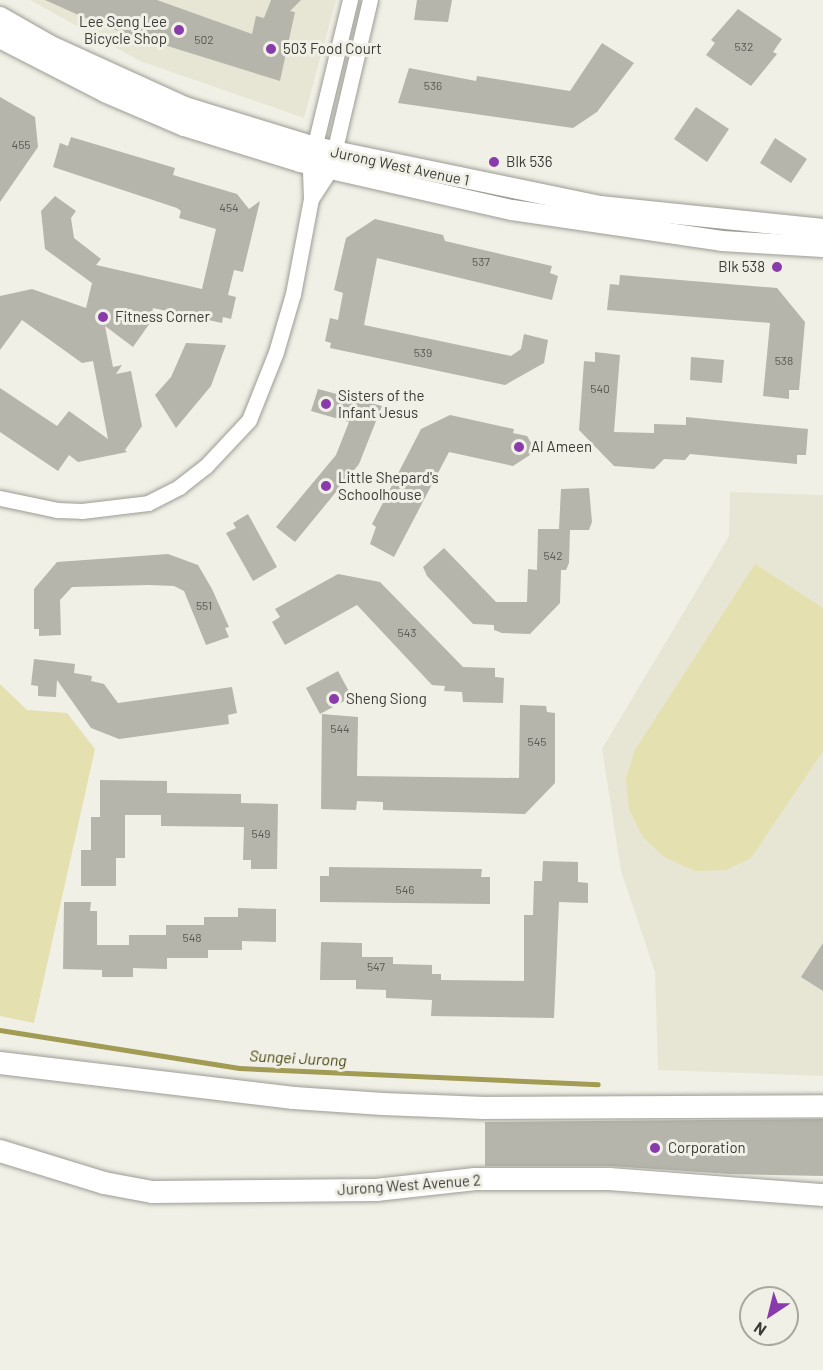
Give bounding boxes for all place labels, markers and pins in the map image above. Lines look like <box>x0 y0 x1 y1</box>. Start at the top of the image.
place label: Lee Seng Lee Bicycle Shop <box>79 12 167 47</box>
marker: Lee Seng Lee Bicycle Shop <box>172 23 186 37</box>
place label: 503 Food Court <box>283 40 382 58</box>
marker: 503 Food Court <box>264 42 278 56</box>
place label: Blk 536 <box>506 153 553 171</box>
marker: Blk 536 <box>487 155 501 169</box>
place label: Blk 538 <box>718 258 765 276</box>
marker: Blk 538 <box>770 260 784 274</box>
place label: Fitness Corner <box>115 308 210 326</box>
marker: Fitness Corner <box>96 310 110 324</box>
place label: Sisters of the Infant Jesus <box>338 386 425 421</box>
marker: Sisters of the Infant Jesus <box>319 397 333 411</box>
place label: Al Ameen <box>531 438 592 456</box>
marker: Al Ameen <box>512 440 526 454</box>
place label: Little Shepard's Schoolhouse <box>338 468 439 503</box>
marker: Little Shepard's Schoolhouse <box>319 479 333 493</box>
place label: Sheng Siong <box>346 690 427 708</box>
marker: Sheng Siong <box>327 692 341 706</box>
marker: Corporation <box>646 1139 664 1157</box>
place label: Corporation <box>668 1139 746 1157</box>

